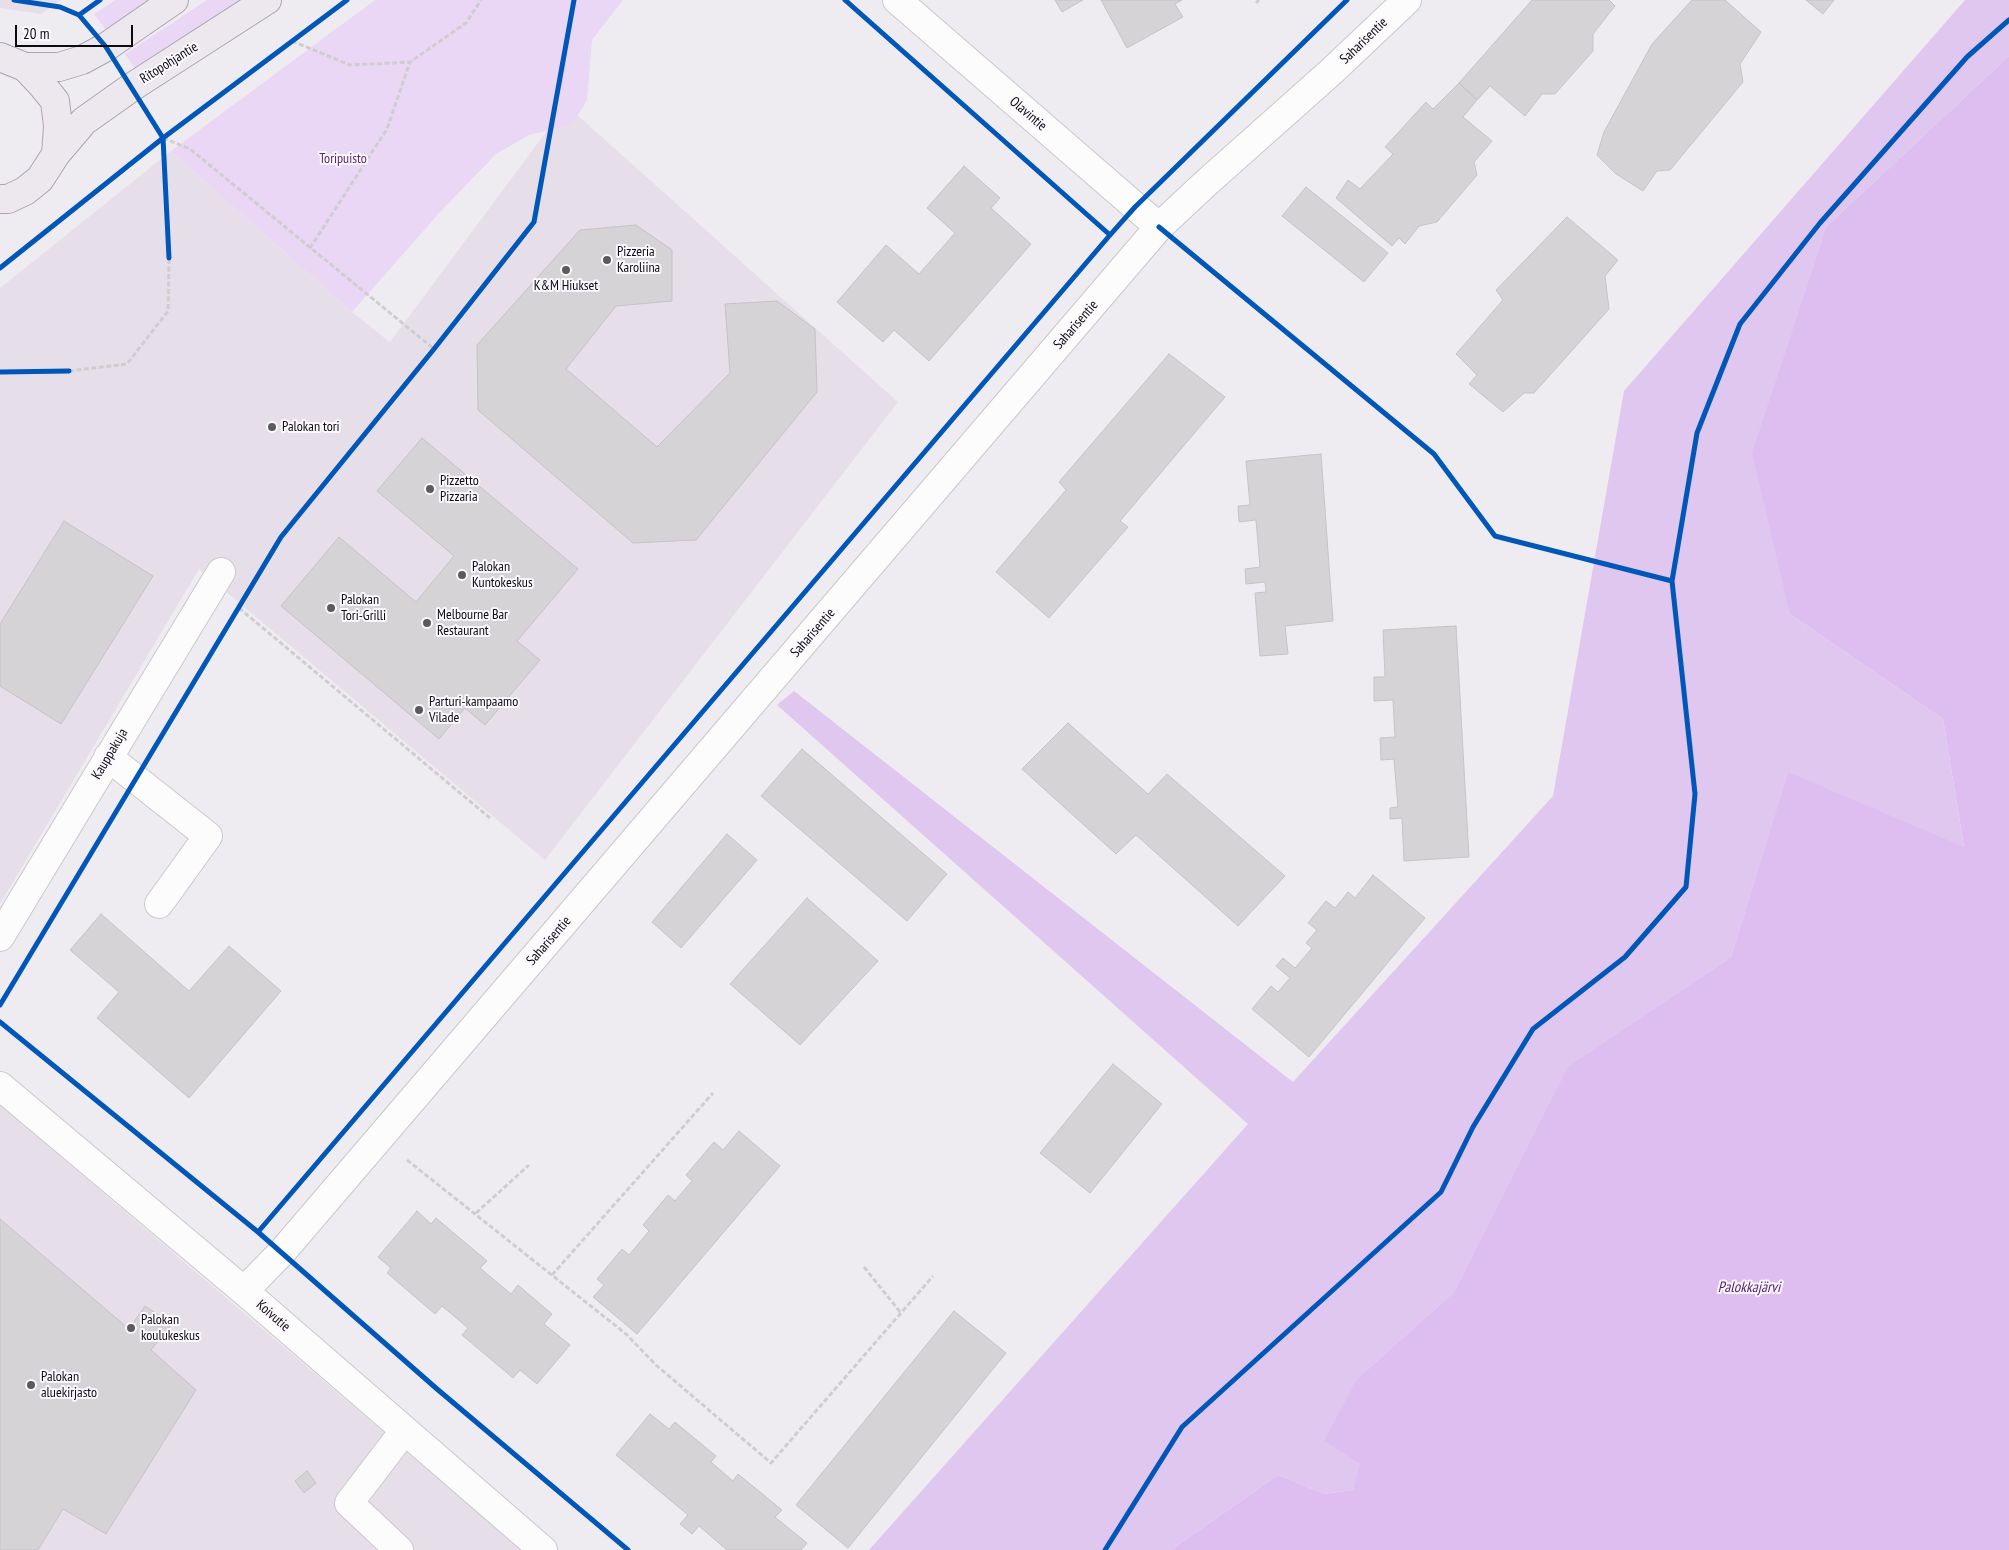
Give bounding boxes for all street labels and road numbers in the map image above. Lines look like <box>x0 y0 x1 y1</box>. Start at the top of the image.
street label: Saharisentie <box>1337 14 1391 68</box>
street label: Ritopohjantie <box>137 39 201 87</box>
street label: Olavintie <box>1006 93 1050 135</box>
street label: Saharisentie <box>1050 297 1102 353</box>
street label: Saharisentie <box>787 605 839 661</box>
street label: Kauppakuja <box>88 726 132 782</box>
street label: Saharisentie <box>523 913 575 969</box>
street label: Koivutie <box>253 1297 293 1335</box>

